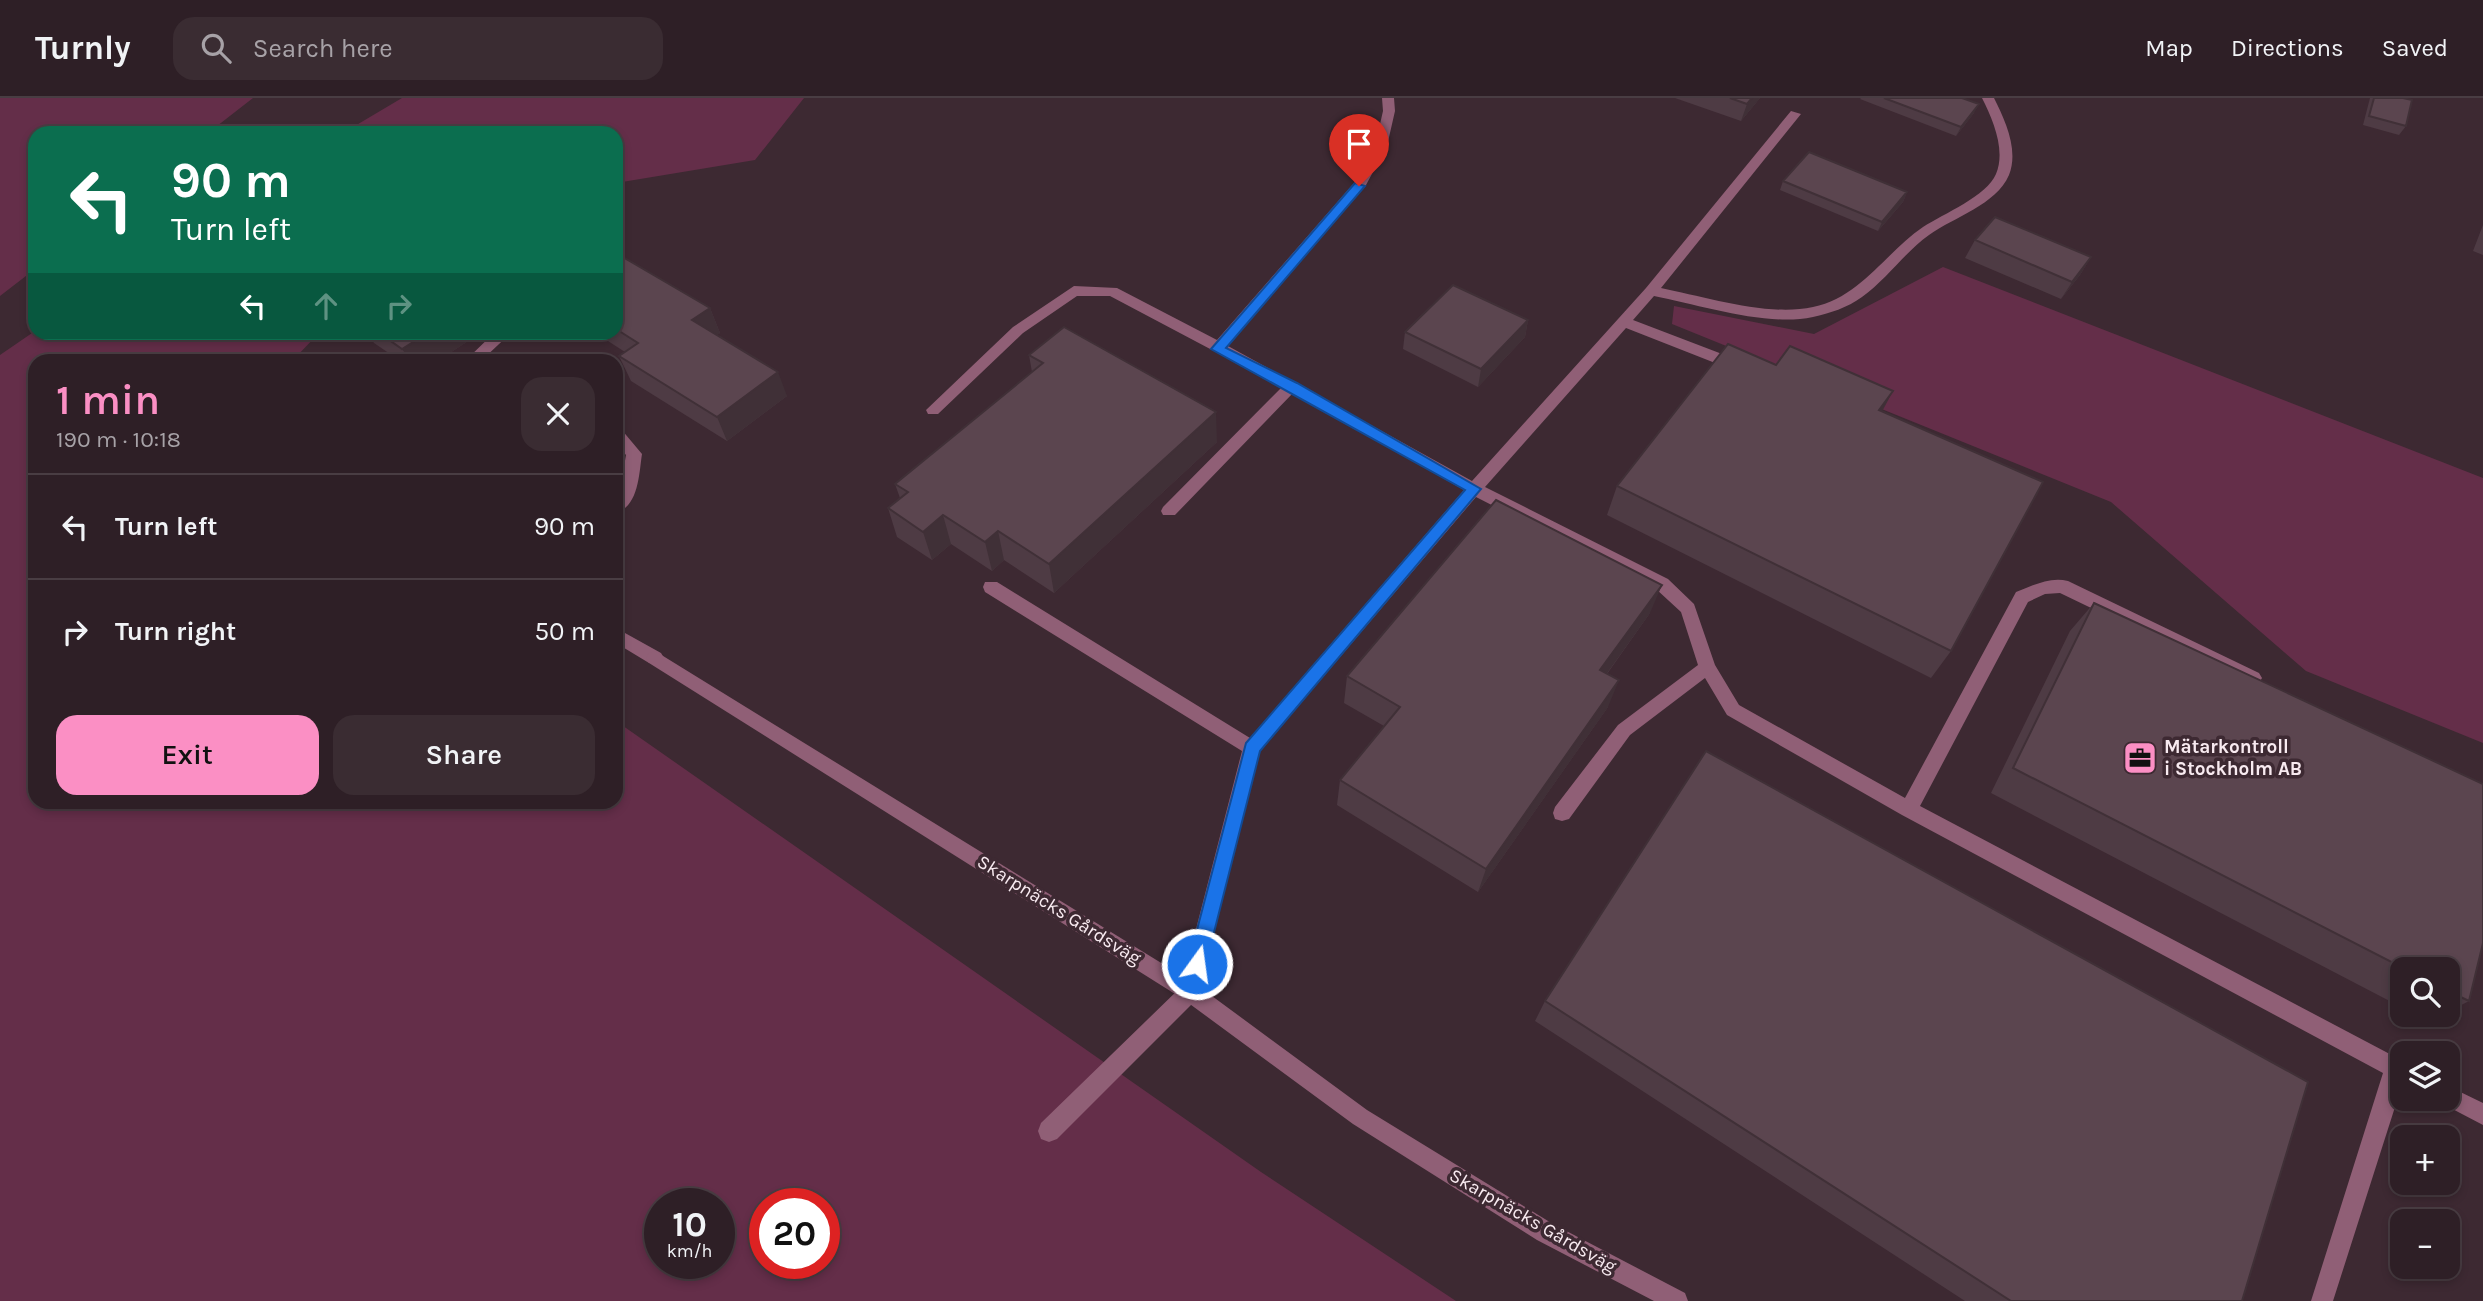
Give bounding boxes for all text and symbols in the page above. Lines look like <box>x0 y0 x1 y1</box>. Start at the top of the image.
search box <box>173 17 663 80</box>
text: Turnly <box>35 29 131 67</box>
icon: search <box>197 29 235 67</box>
text: Search here <box>253 33 393 64</box>
text: Map <box>2145 34 2193 62</box>
text: Directions <box>2231 34 2344 62</box>
text: Saved <box>2382 34 2448 62</box>
pin <box>1329 114 1389 186</box>
icon: arrive <box>1340 125 1378 163</box>
text: 90 m <box>171 152 291 209</box>
icon: left <box>56 154 147 245</box>
text: Turn left <box>171 211 291 248</box>
icon: left <box>234 287 272 325</box>
icon: ahead <box>307 287 345 325</box>
icon: right <box>380 287 418 325</box>
text: 1 min <box>56 375 160 425</box>
button: close <box>521 377 595 451</box>
text: 190 m · 10:18 <box>56 426 181 453</box>
icon: left <box>56 508 94 546</box>
text: Turn left <box>115 511 217 542</box>
text: 90 m <box>534 511 595 542</box>
icon: right <box>56 613 94 651</box>
text: Turn right <box>115 616 236 647</box>
text: 50 m <box>534 616 595 647</box>
button: Exit <box>56 715 319 795</box>
button: Share <box>333 715 595 795</box>
place label: Mätarkontroll i Stockholm AB <box>2164 736 2302 780</box>
office icon: Mätarkontroll i Stockholm AB <box>2121 739 2159 777</box>
street label: Skarpnäcks Gårdsväg <box>973 851 1145 970</box>
position arrow <box>1160 927 1234 1001</box>
map controls <box>2390 957 2460 1279</box>
button: search <box>2390 957 2460 1027</box>
button: layers <box>2390 1041 2460 1111</box>
button: + <box>2390 1125 2460 1195</box>
street label: Skarpnäcks Gårdsväg <box>1446 1164 1621 1278</box>
speed limit sign: 20 <box>749 1188 840 1279</box>
text: 10 <box>672 1204 707 1245</box>
button: − <box>2390 1209 2460 1279</box>
text: km/h <box>667 1240 712 1262</box>

